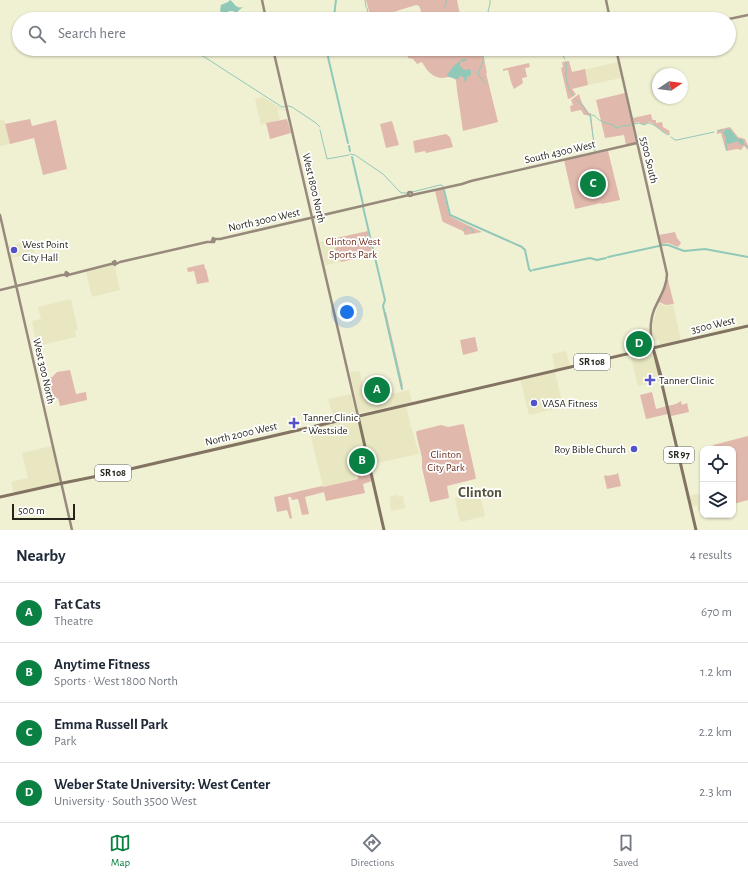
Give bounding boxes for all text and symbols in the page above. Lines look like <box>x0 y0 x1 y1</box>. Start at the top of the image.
search box <box>12 12 736 56</box>
icon: search <box>26 23 48 45</box>
text: Search here <box>58 26 126 41</box>
north arrow <box>652 68 688 104</box>
street label: 5500 South <box>638 135 660 185</box>
street label: South 4300 West <box>524 138 597 165</box>
street label: West 1800 North <box>301 152 327 224</box>
pin: C <box>580 169 606 199</box>
street label: North 3000 West <box>227 206 301 234</box>
park label: Clinton West Sports Park <box>326 236 381 260</box>
place label: West Point City Hall <box>22 239 69 263</box>
marker: West Point City Hall <box>9 245 19 255</box>
your location <box>337 302 357 322</box>
street label: 3500 West <box>690 315 736 335</box>
pin: D <box>626 329 652 359</box>
street label: West 300 North <box>31 337 57 405</box>
road number: SR 108 <box>574 354 610 370</box>
marker: Tanner Clinic <box>644 374 656 386</box>
pin: A <box>364 375 390 405</box>
place label: Tanner Clinic <box>659 375 715 386</box>
marker: VASA Fitness <box>529 398 539 408</box>
place label: VASA Fitness <box>542 398 598 409</box>
place label: Tanner Clinic - Westside <box>303 412 359 436</box>
marker: Tanner Clinic - Westside <box>288 417 300 429</box>
street label: North 2000 West <box>204 420 278 448</box>
place label: Roy Bible Church <box>554 444 626 455</box>
marker: Roy Bible Church <box>629 444 639 454</box>
pin: B <box>349 446 375 476</box>
map controls <box>700 446 736 518</box>
button: locate <box>700 446 736 482</box>
road number: SR 97 <box>664 447 694 463</box>
park label: Clinton City Park <box>427 449 465 473</box>
road number: SR 108 <box>95 465 131 481</box>
button: layers <box>700 482 736 518</box>
district label: Clinton <box>458 485 502 500</box>
scale bar <box>12 502 75 521</box>
text: 500 m <box>18 505 45 516</box>
text: Nearby <box>16 547 66 564</box>
text: 4 results <box>690 549 732 562</box>
text: Fat Cats <box>54 597 101 612</box>
text: A <box>25 606 33 619</box>
text: 670 m <box>701 606 732 619</box>
text: Theatre <box>54 615 93 628</box>
text: Anytime Fitness <box>54 657 150 672</box>
text: B <box>25 666 33 679</box>
text: 1.2 km <box>700 666 732 679</box>
text: Sports · West 1800 North <box>54 675 178 688</box>
text: Emma Russell Park <box>54 717 168 732</box>
text: C <box>26 726 32 739</box>
text: 2.2 km <box>699 726 732 739</box>
text: Park <box>54 735 76 748</box>
text: Weber State University: West Center <box>54 777 270 792</box>
text: D <box>25 786 33 799</box>
text: 2.3 km <box>699 786 732 799</box>
text: University · South 3500 West <box>54 795 197 808</box>
tab: Map <box>109 832 131 869</box>
tab: Directions <box>350 832 394 869</box>
tab: Saved <box>613 832 638 869</box>

